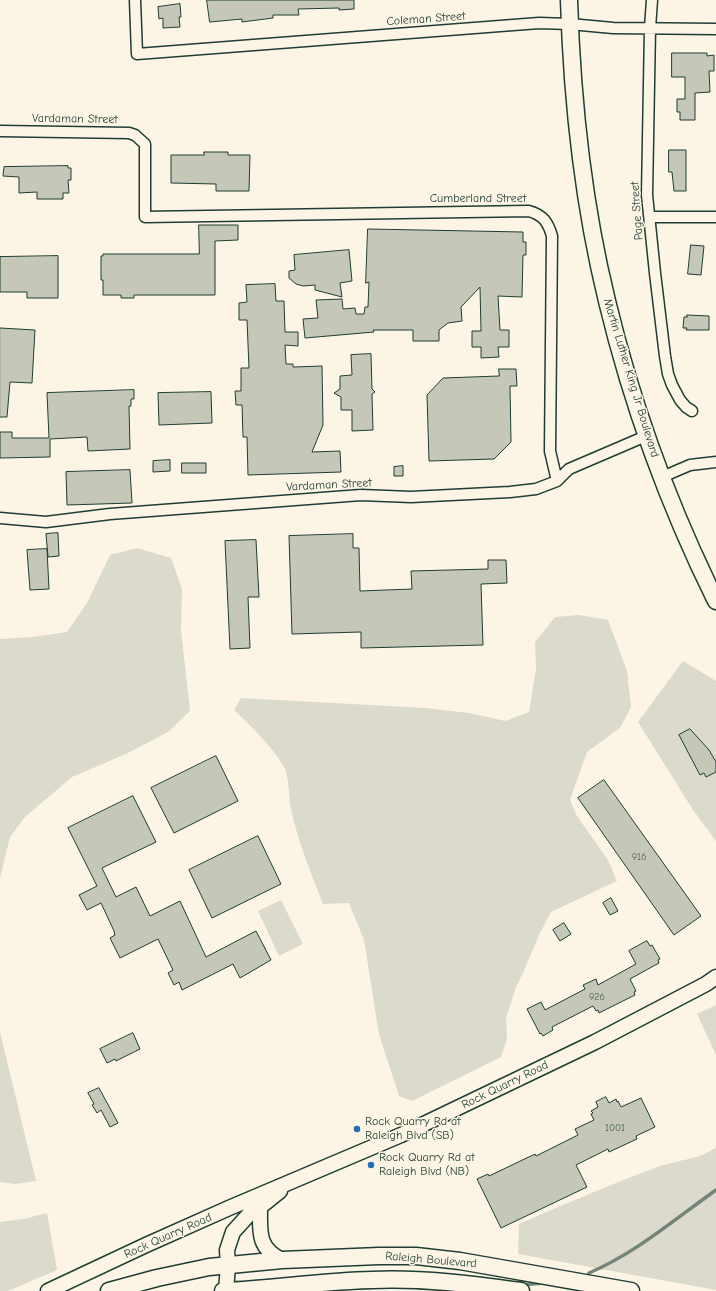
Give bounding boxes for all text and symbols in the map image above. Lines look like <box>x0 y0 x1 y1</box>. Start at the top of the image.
street label: Coleman Street <box>386 9 466 29</box>
street label: Vardaman Street <box>32 111 118 127</box>
street label: Page Street <box>628 181 646 241</box>
street label: Cumberland Street <box>430 192 526 206</box>
street label: Martin Luther King Jr Boulevard <box>600 297 662 459</box>
street label: Vardaman Street <box>286 476 372 494</box>
house number: 916 <box>632 851 646 863</box>
house number: 926 <box>589 991 605 1003</box>
street label: Rock Quarry Road <box>459 1058 551 1112</box>
place label: Rock Quarry Rd at Raleigh Blvd (SB) <box>365 1115 461 1143</box>
house number: 1001 <box>605 1122 625 1134</box>
marker: Rock Quarry Rd at Raleigh Blvd (SB) <box>352 1124 362 1134</box>
place label: Rock Quarry Rd at Raleigh Blvd (NB) <box>379 1151 475 1179</box>
marker: Rock Quarry Rd at Raleigh Blvd (NB) <box>366 1160 376 1170</box>
street label: Rock Quarry Road <box>122 1210 214 1262</box>
street label: Raleigh Boulevard <box>385 1249 477 1271</box>

